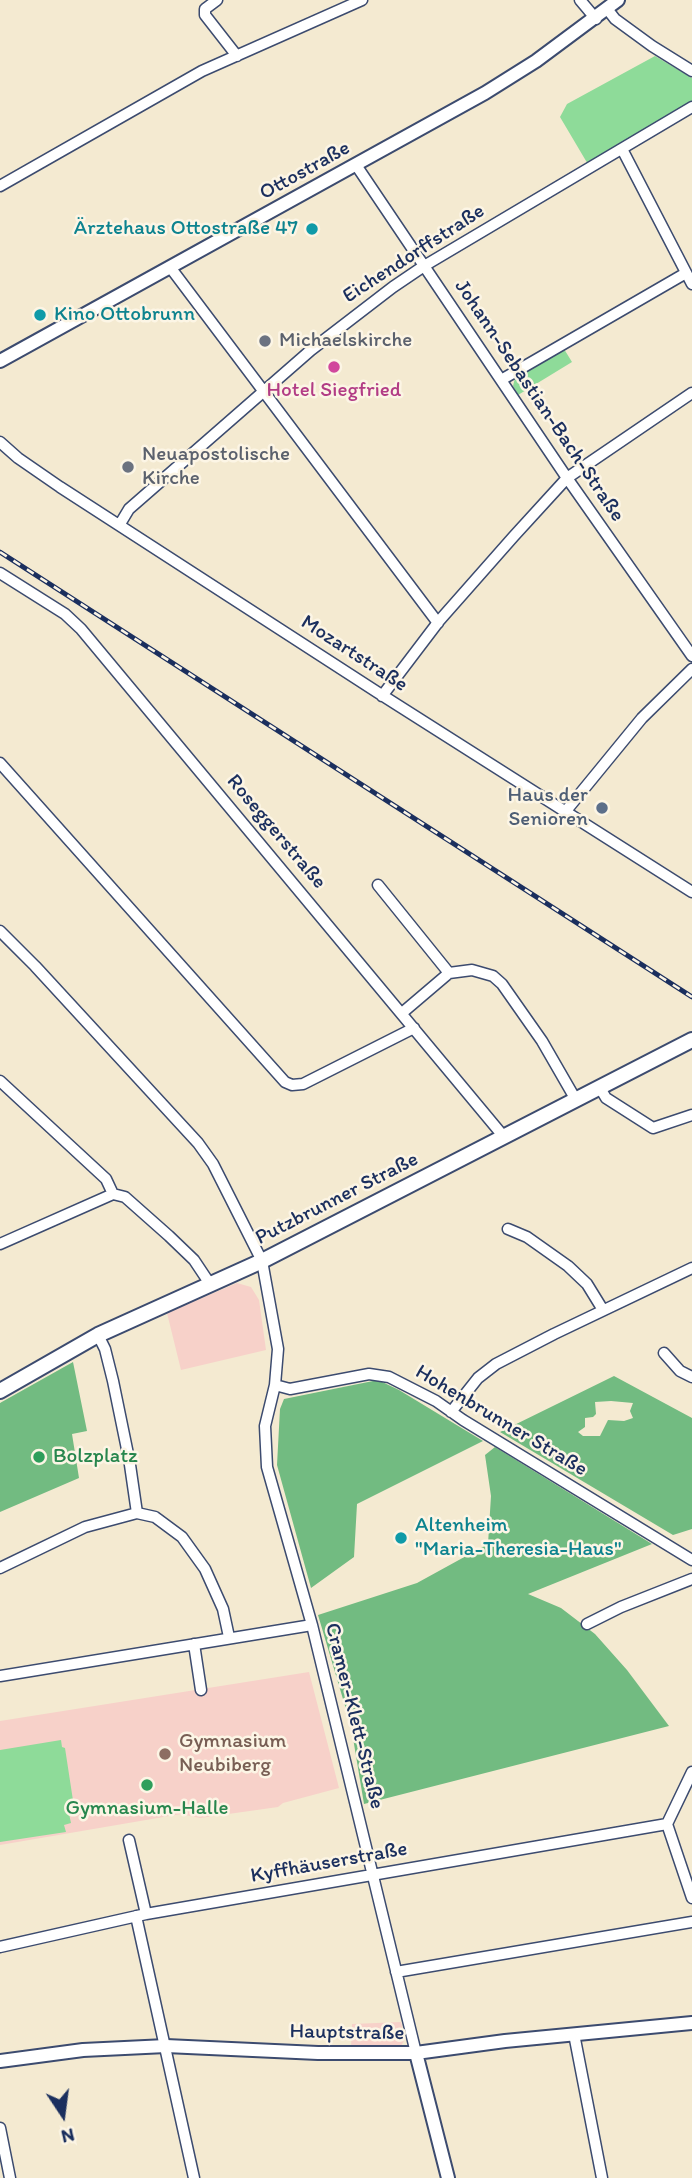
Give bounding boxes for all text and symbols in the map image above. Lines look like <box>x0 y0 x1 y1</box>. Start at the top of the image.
street label: Ottostraße <box>255 136 355 206</box>
street label: Eichendorffstraße <box>338 199 490 309</box>
place label: Ärztehaus Ottostraße 47 <box>74 216 298 242</box>
marker: Ärztehaus Ottostraße 47 <box>304 221 320 237</box>
street label: Johann-Sebastian-Bach-Straße <box>448 275 630 527</box>
place label: Kino Ottobrunn <box>54 302 195 328</box>
marker: Kino Ottobrunn <box>32 307 48 323</box>
place label: Michaelskirche <box>279 328 412 354</box>
marker: Michaelskirche <box>257 333 273 349</box>
marker: Hotel Siegfried <box>326 359 342 375</box>
place label: Hotel Siegfried <box>267 378 401 404</box>
place label: Neuapostolische Kirche <box>142 442 290 492</box>
marker: Neuapostolische Kirche <box>120 459 136 475</box>
street label: Mozartstraße <box>296 610 412 698</box>
street label: Roseggerstraße <box>221 770 331 894</box>
place label: Haus der Senioren <box>508 783 588 833</box>
marker: Haus der Senioren <box>594 800 610 816</box>
street label: Putzbrunner Straße <box>251 1147 423 1251</box>
street label: Hohenbrunner Straße <box>410 1360 592 1482</box>
place label: Bolzplatz <box>53 1444 138 1470</box>
marker: Bolzplatz <box>31 1449 47 1465</box>
place label: Altenheim "Maria-Theresia-Haus" <box>415 1513 622 1563</box>
marker: Altenheim "Maria-Theresia-Haus" <box>393 1530 409 1546</box>
street label: Cramer-Klett-Straße <box>319 1620 389 1812</box>
place label: Gymnasium Neubiberg <box>179 1729 286 1779</box>
marker: Gymnasium Neubiberg <box>157 1746 173 1762</box>
marker: Gymnasium-Halle <box>139 1777 155 1793</box>
place label: Gymnasium-Halle <box>65 1796 229 1822</box>
street label: Kyffhäuserstraße <box>249 1837 409 1889</box>
street label: Hauptstraße <box>289 2019 405 2047</box>
north arrow <box>28 2080 98 2150</box>
text: N <box>59 2123 77 2149</box>

